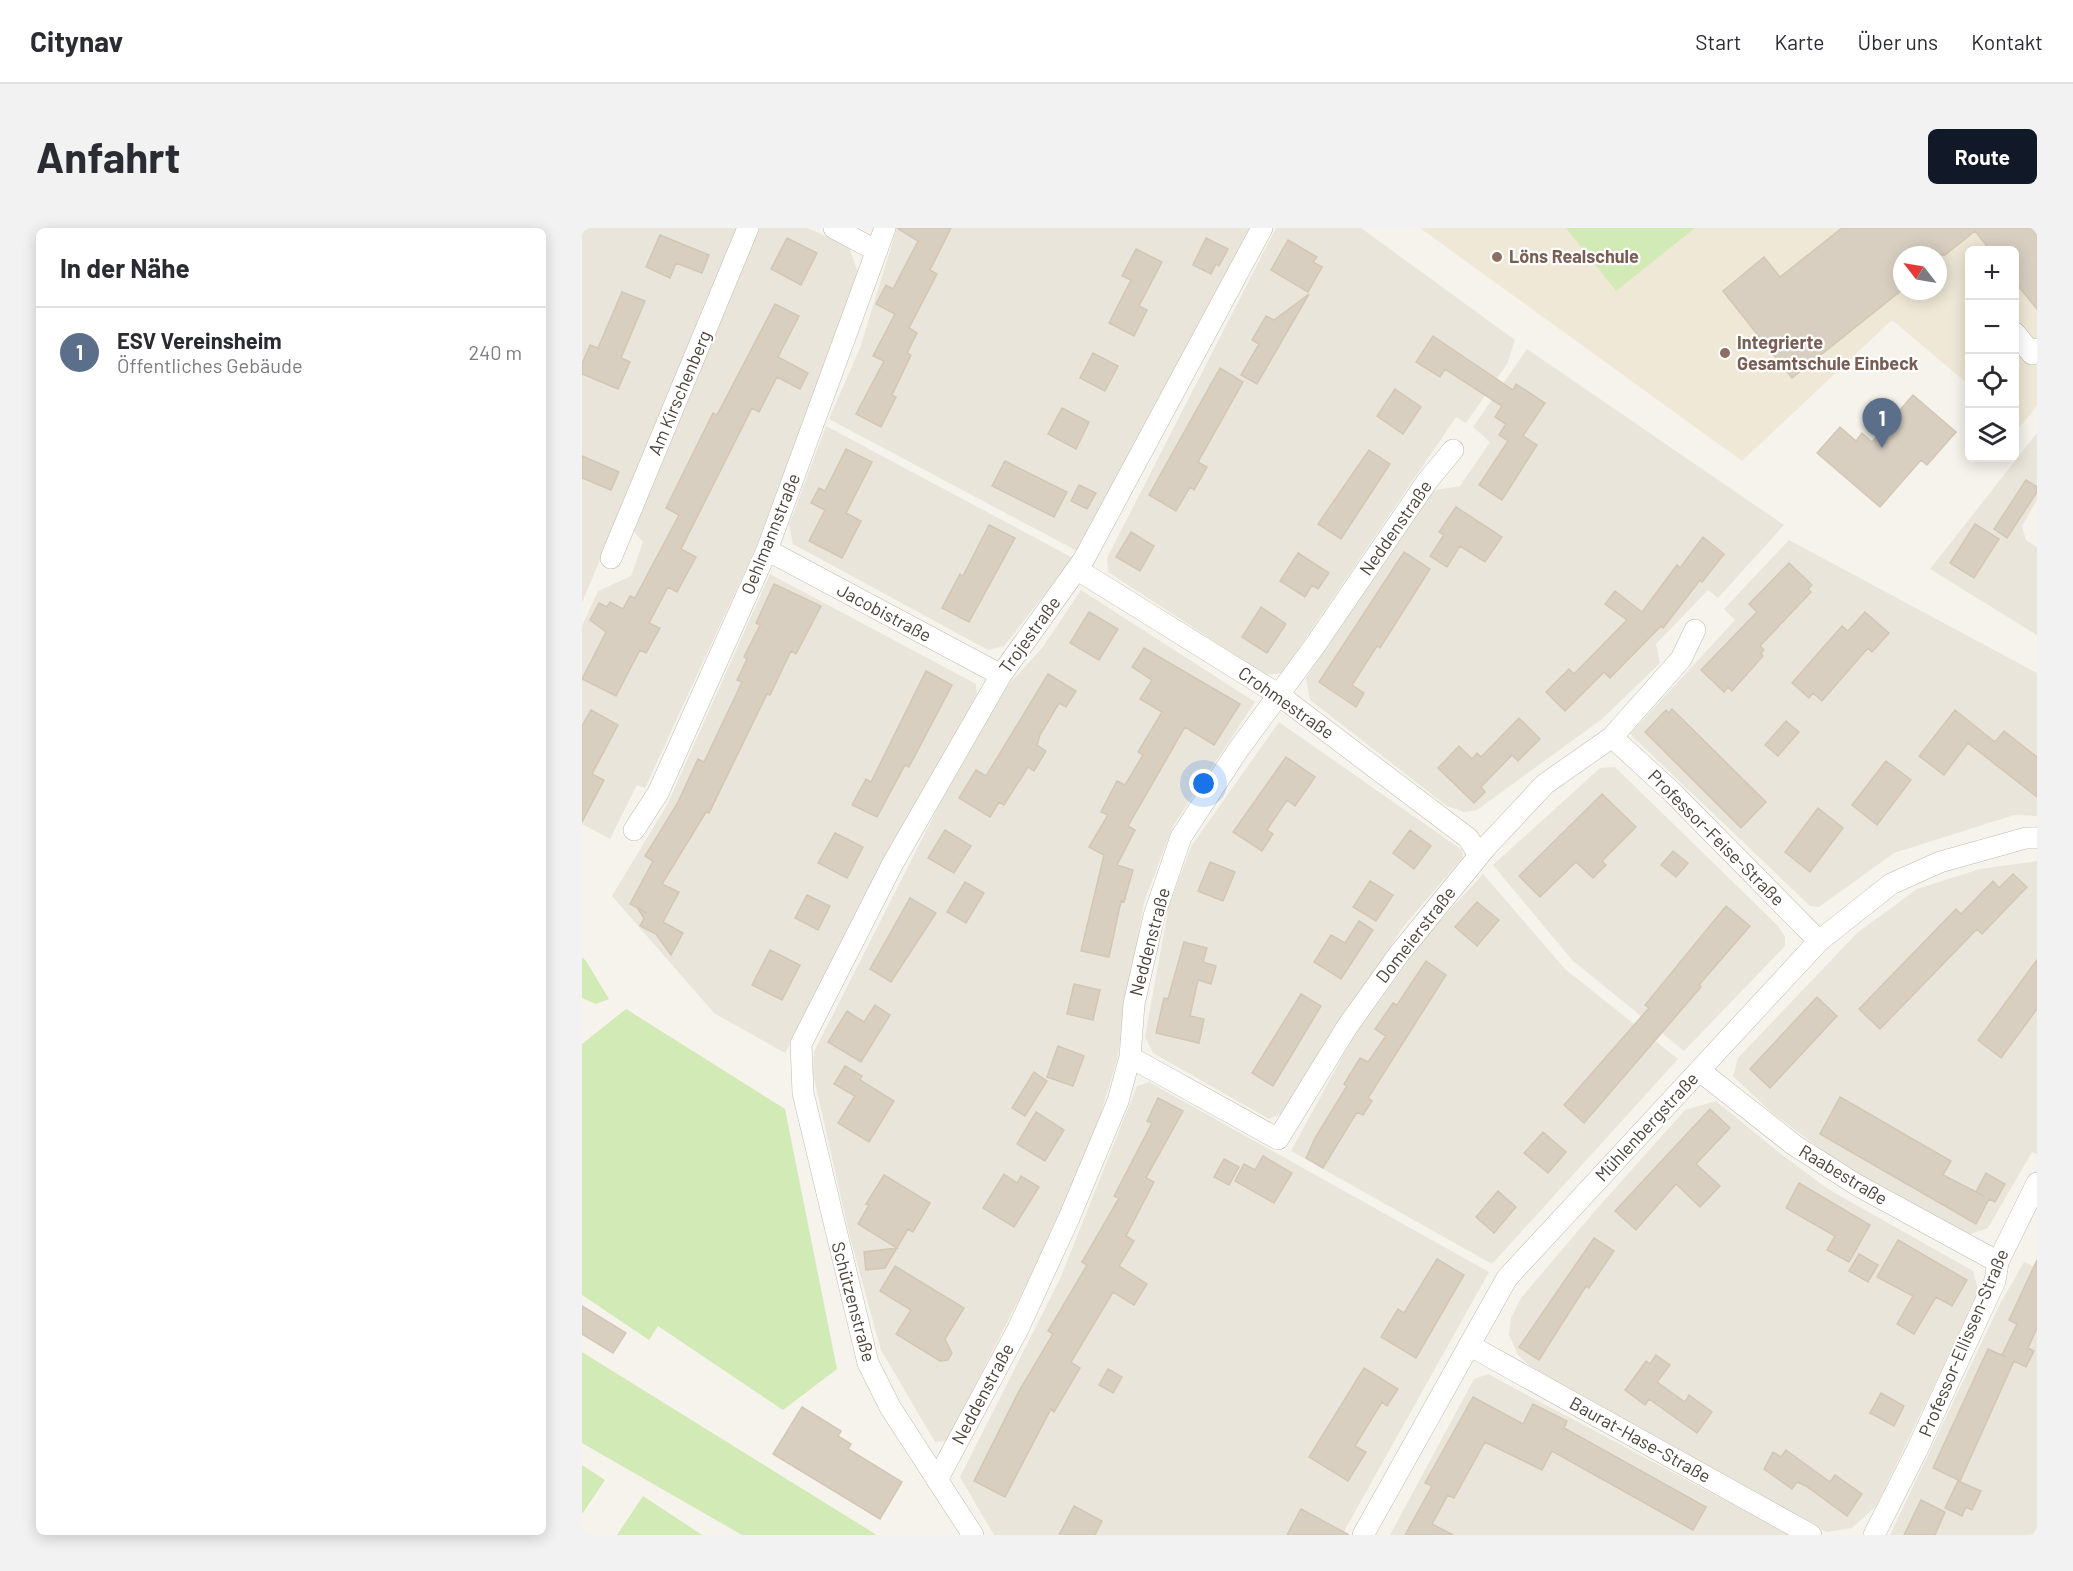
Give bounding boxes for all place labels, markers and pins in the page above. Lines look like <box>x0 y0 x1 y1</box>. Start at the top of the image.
place label: Löns Realschule <box>1509 245 1639 267</box>
marker: Löns Realschule <box>1490 250 1504 264</box>
place label: Integrierte Gesamtschule Einbeck <box>1737 331 1919 374</box>
marker: Integrierte Gesamtschule Einbeck <box>1718 346 1732 360</box>
pin: 1 <box>1862 398 1902 448</box>

